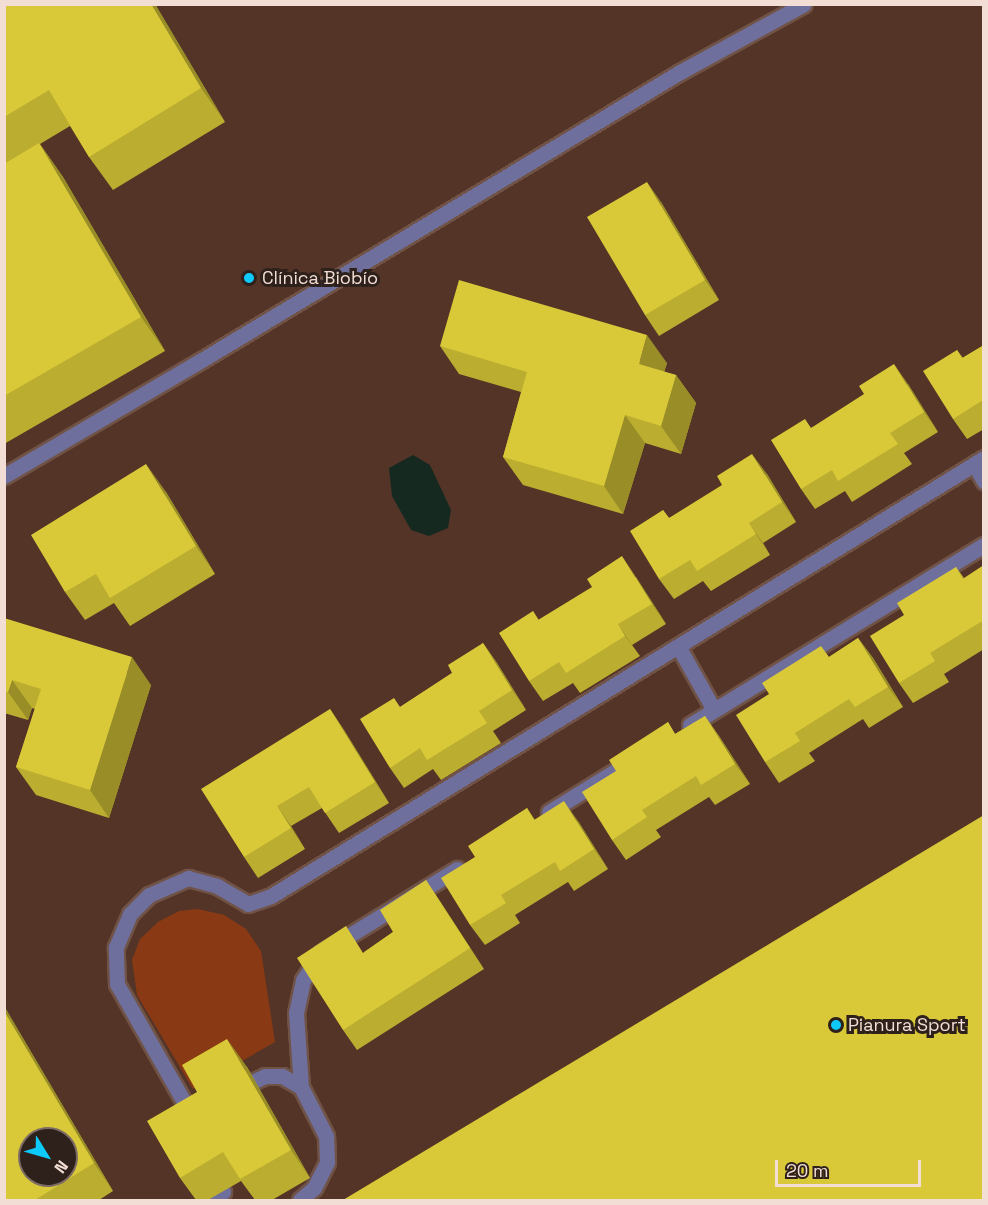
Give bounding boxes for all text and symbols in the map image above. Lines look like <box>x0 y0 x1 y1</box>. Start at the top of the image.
place label: Clínica Biobío <box>262 267 378 289</box>
marker: Clínica Biobío <box>240 269 258 287</box>
place label: Pianura Sport <box>848 1014 966 1036</box>
marker: Pianura Sport <box>829 1018 843 1032</box>
north arrow <box>18 1127 78 1187</box>
scale bar <box>778 1148 924 1186</box>
text: N <box>50 1156 73 1178</box>
text: 20 m <box>786 1159 829 1182</box>

